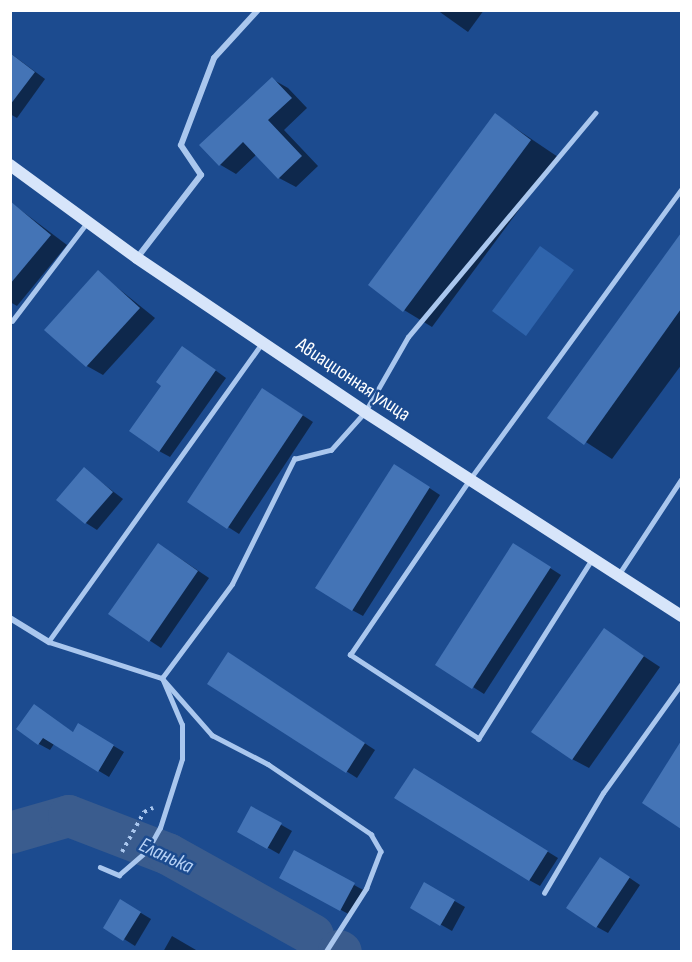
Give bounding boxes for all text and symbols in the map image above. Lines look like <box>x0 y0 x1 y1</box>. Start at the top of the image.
street label: Авиационная улица <box>291 333 415 427</box>
water label: Еланька <box>135 833 197 879</box>

